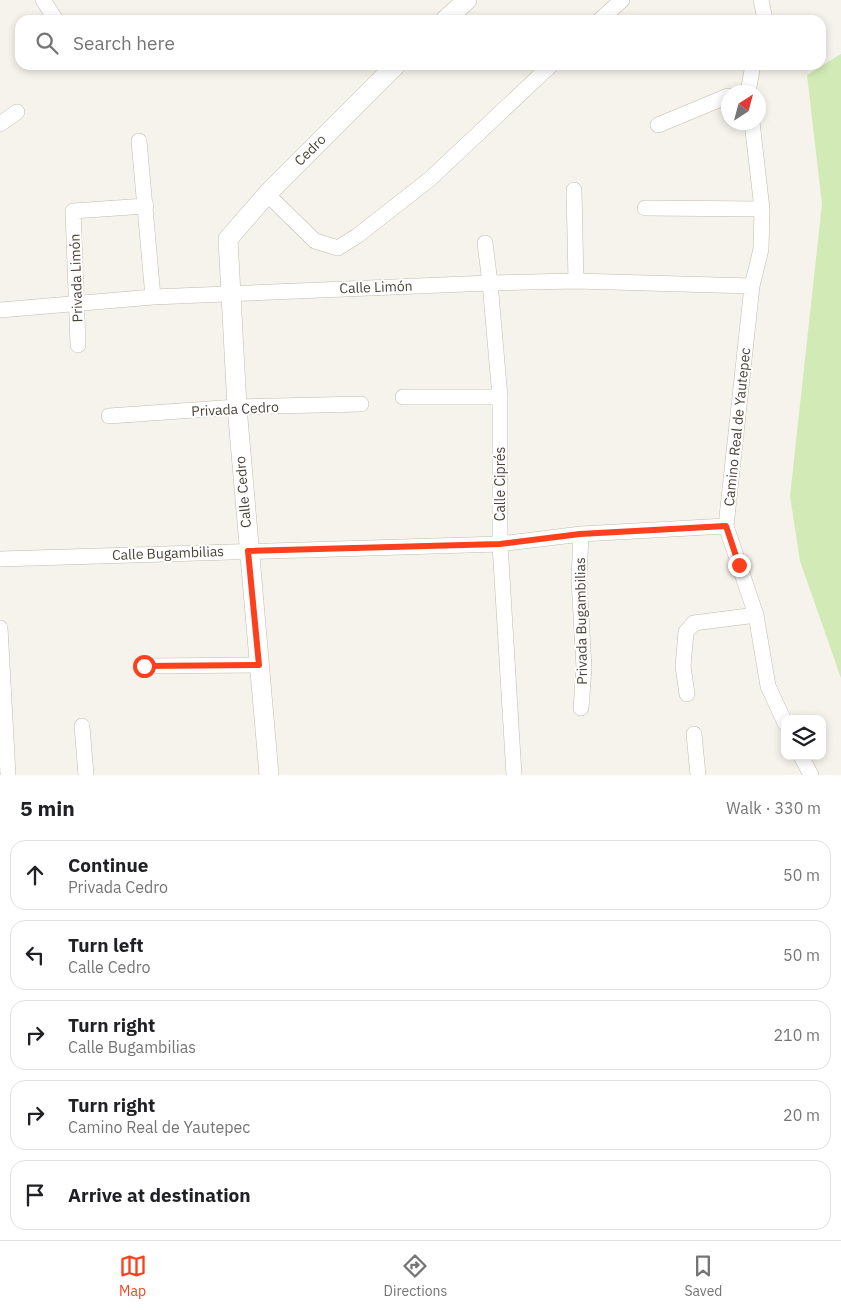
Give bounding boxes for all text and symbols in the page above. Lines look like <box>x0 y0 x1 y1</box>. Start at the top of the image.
search box <box>15 15 826 70</box>
icon: search <box>33 29 61 57</box>
text: Search here <box>73 31 175 55</box>
north arrow <box>721 85 766 130</box>
street label: Cedro <box>290 130 330 170</box>
street label: Privada Limón <box>65 233 87 323</box>
street label: Calle Limón <box>339 277 413 297</box>
street label: Camino Real de Yautepec <box>720 347 754 507</box>
street label: Privada Cedro <box>191 398 279 420</box>
street label: Calle Ciprés <box>491 447 509 521</box>
street label: Calle Cedro <box>231 455 255 529</box>
street label: Calle Bugambilias <box>112 542 224 564</box>
route end <box>728 554 751 577</box>
street label: Privada Bugambilias <box>571 557 591 685</box>
route start <box>133 655 156 678</box>
map controls <box>781 715 826 760</box>
button: layers <box>781 715 826 760</box>
text: 5 min <box>20 794 75 822</box>
text: Walk · 330 m <box>726 798 821 818</box>
text: Continue <box>68 853 148 877</box>
icon: ahead <box>21 861 49 889</box>
text: 50 m <box>783 865 820 885</box>
text: Privada Cedro <box>68 877 168 897</box>
text: Turn left <box>68 933 144 957</box>
icon: left <box>21 941 49 969</box>
text: 50 m <box>783 945 820 965</box>
text: Calle Cedro <box>68 957 150 977</box>
text: Turn right <box>68 1013 155 1037</box>
icon: right <box>21 1021 49 1049</box>
text: 210 m <box>773 1025 820 1045</box>
text: Calle Bugambilias <box>68 1037 196 1057</box>
text: Turn right <box>68 1093 155 1117</box>
icon: right <box>21 1101 49 1129</box>
text: 20 m <box>783 1105 820 1125</box>
text: Camino Real de Yautepec <box>68 1117 250 1137</box>
icon: arrive <box>21 1181 49 1209</box>
text: Arrive at destination <box>68 1183 251 1207</box>
tab: Map <box>119 1252 147 1300</box>
tab: Directions <box>384 1252 447 1300</box>
tab: Saved <box>684 1252 722 1300</box>

